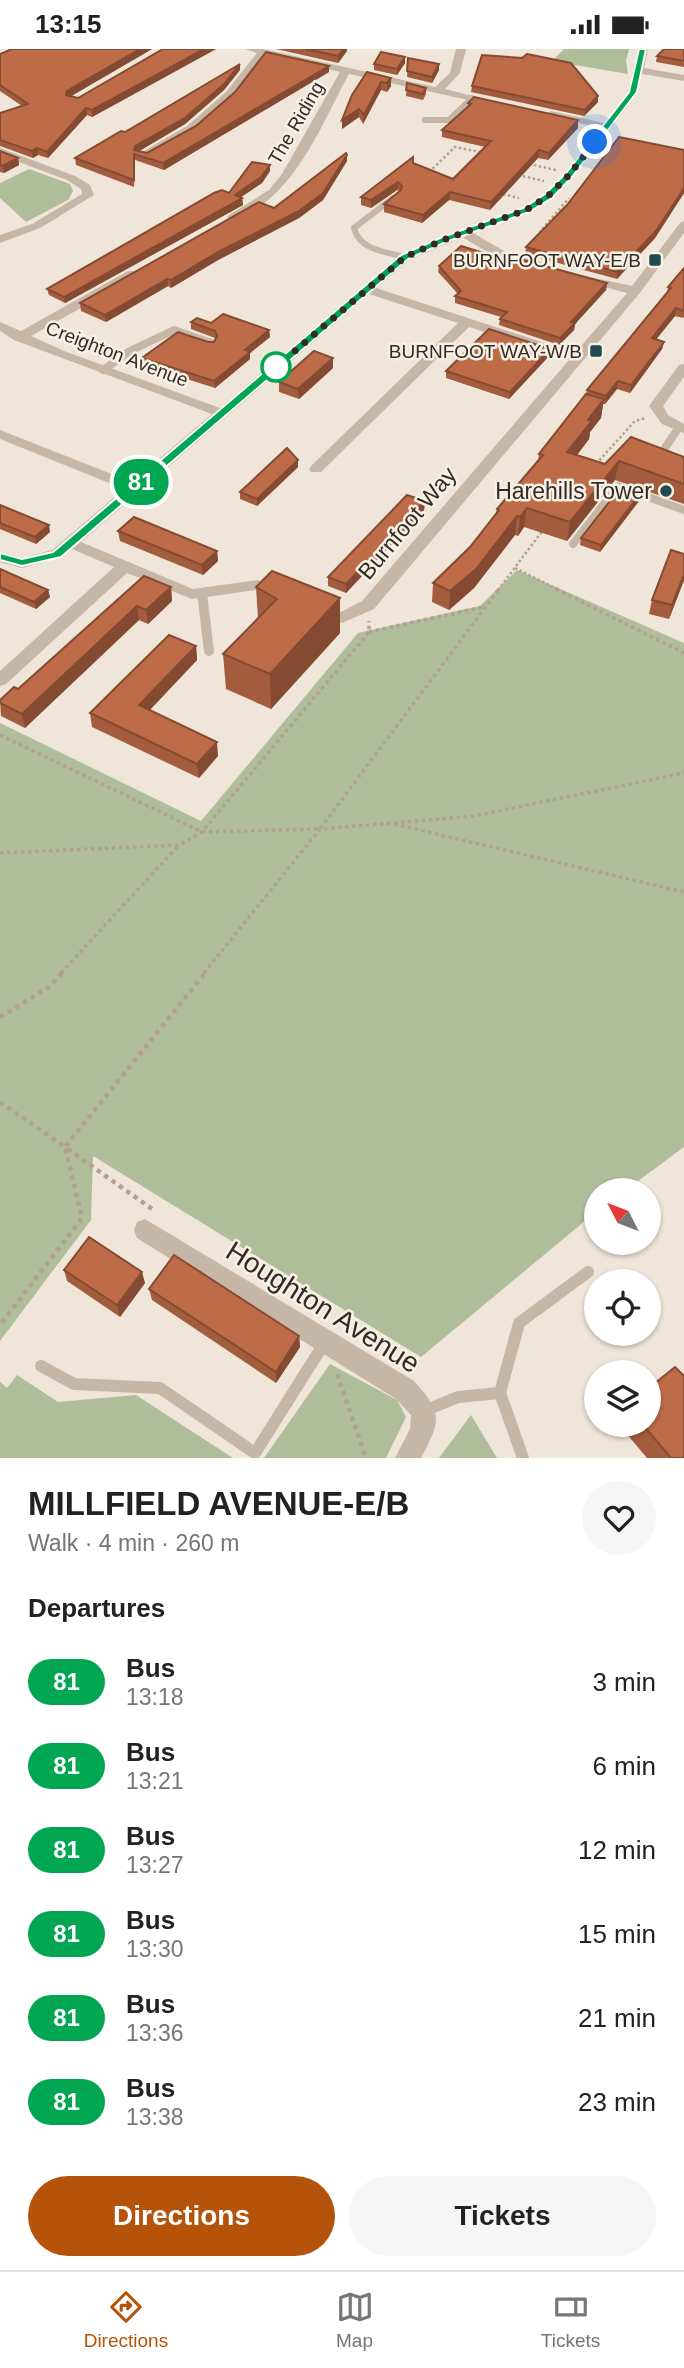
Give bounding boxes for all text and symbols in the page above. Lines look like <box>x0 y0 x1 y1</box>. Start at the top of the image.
text: 13:15 <box>35 9 102 39</box>
street label: The Riding <box>264 78 328 168</box>
your location <box>577 124 612 159</box>
place label: BURNFOOT WAY-E/B <box>453 250 641 271</box>
marker: BURNFOOT WAY-E/B <box>647 252 663 268</box>
street label: Creighton Avenue <box>43 317 191 391</box>
place label: BURNFOOT WAY-W/B <box>389 341 582 362</box>
marker: BURNFOOT WAY-W/B <box>588 343 604 359</box>
unlabelled marker <box>261 352 291 382</box>
line badge: 81 <box>110 459 172 505</box>
street label: Burnfoot Way <box>353 461 462 584</box>
text: 81 <box>128 468 154 495</box>
place label: Harehills Tower <box>495 478 652 504</box>
marker: Harehills Tower <box>658 483 674 499</box>
north arrow <box>584 1178 662 1255</box>
map controls <box>584 1178 661 1437</box>
street label: Houghton Avenue <box>221 1235 425 1379</box>
button: locate <box>584 1269 661 1346</box>
button: layers <box>584 1360 661 1437</box>
button: heart <box>582 1481 656 1555</box>
text: MILLFIELD AVENUE-E/B <box>28 1485 409 1522</box>
text: Walk · 4 min · 260 m <box>28 1530 239 1556</box>
text: Departures <box>28 1593 165 1623</box>
text: Bus <box>126 1653 175 1683</box>
text: 3 min <box>592 1667 656 1697</box>
text: 81 <box>53 1668 80 1695</box>
text: 13:18 <box>126 1684 184 1710</box>
text: Bus <box>126 1737 175 1767</box>
text: 6 min <box>592 1751 656 1781</box>
text: 81 <box>53 1752 80 1779</box>
text: 13:21 <box>126 1768 184 1794</box>
text: Bus <box>126 1821 175 1851</box>
text: 12 min <box>578 1835 656 1865</box>
text: 81 <box>53 1836 80 1863</box>
text: 13:27 <box>126 1852 184 1878</box>
text: Bus <box>126 1905 175 1935</box>
text: 15 min <box>578 1919 656 1949</box>
text: 81 <box>53 1920 80 1947</box>
text: 13:30 <box>126 1936 184 1962</box>
text: Bus <box>126 1989 175 2019</box>
text: 21 min <box>578 2003 656 2033</box>
text: 81 <box>53 2004 80 2031</box>
text: 13:36 <box>126 2020 184 2046</box>
text: Bus <box>126 2073 175 2103</box>
text: 23 min <box>578 2087 656 2117</box>
text: 81 <box>53 2088 80 2115</box>
text: 13:38 <box>126 2104 184 2130</box>
button: Directions <box>28 2176 335 2256</box>
button: Tickets <box>349 2176 656 2256</box>
tab: Directions <box>84 2288 168 2352</box>
tab: Map <box>336 2288 374 2352</box>
tab: Tickets <box>541 2288 600 2352</box>

